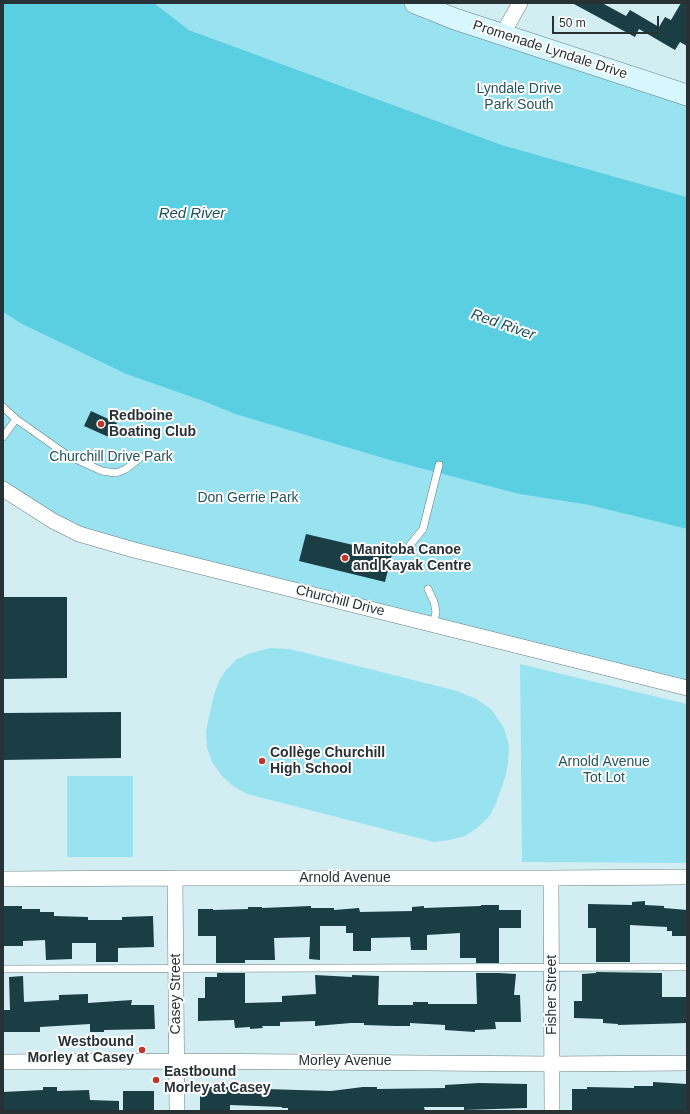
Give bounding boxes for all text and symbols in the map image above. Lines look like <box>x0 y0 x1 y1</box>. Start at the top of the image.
scale bar <box>554 8 661 34</box>
text: 50 m <box>559 16 586 30</box>
street label: Promenade Lyndale Drive <box>471 17 629 83</box>
park label: Lyndale Drive Park South <box>476 81 562 114</box>
water label: Red River <box>159 205 225 223</box>
water label: Red River <box>469 306 537 344</box>
place label: Redboine Boating Club <box>109 408 196 440</box>
marker: Redboine Boating Club <box>96 419 106 429</box>
park label: Churchill Drive Park <box>49 449 173 465</box>
park label: Don Gerrie Park <box>197 490 299 506</box>
place label: Manitoba Canoe and Kayak Centre <box>353 542 471 574</box>
marker: Manitoba Canoe and Kayak Centre <box>340 553 350 563</box>
street label: Churchill Drive <box>294 582 386 620</box>
place label: Collège Churchill High School <box>270 745 385 778</box>
park label: Arnold Avenue Tot Lot <box>558 754 650 786</box>
marker: Collège Churchill High School <box>257 756 267 766</box>
street label: Arnold Avenue <box>299 870 391 886</box>
street label: Casey Street <box>168 954 184 1034</box>
street label: Fisher Street <box>544 955 560 1035</box>
place label: Westbound Morley at Casey <box>27 1034 134 1066</box>
marker: Westbound Morley at Casey <box>137 1045 147 1055</box>
street label: Morley Avenue <box>298 1053 392 1069</box>
place label: Eastbound Morley at Casey <box>164 1064 271 1096</box>
marker: Eastbound Morley at Casey <box>151 1075 161 1085</box>

